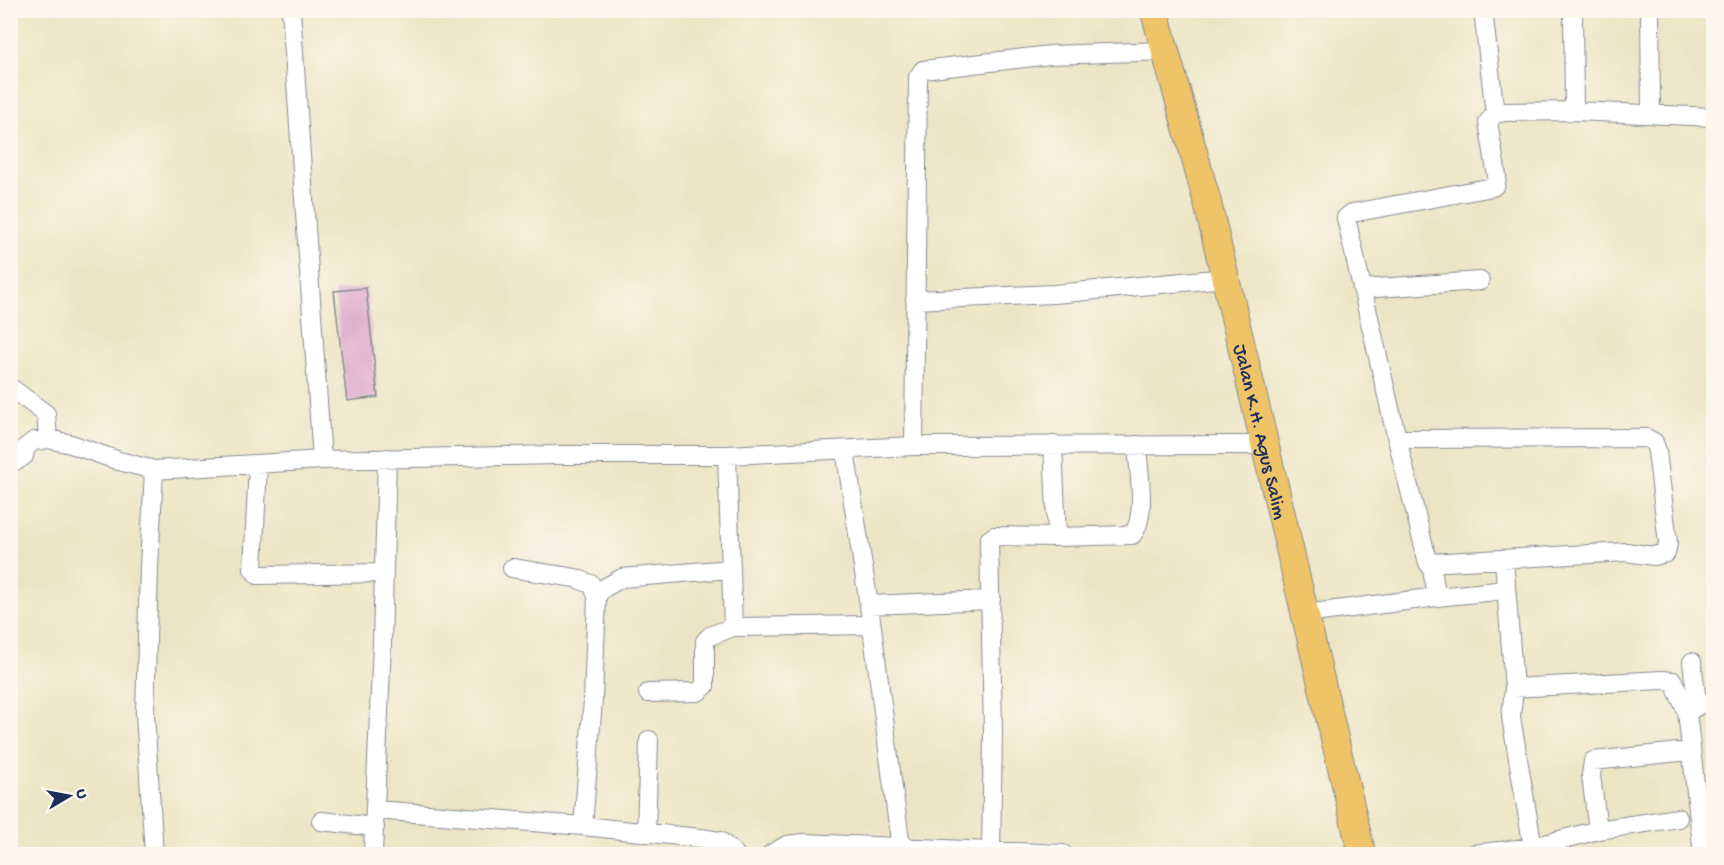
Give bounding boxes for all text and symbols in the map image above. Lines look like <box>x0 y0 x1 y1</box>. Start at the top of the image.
street label: Jalan K.H. Agus Salim <box>1226 342 1290 522</box>
north arrow <box>39 766 99 826</box>
text: U <box>70 788 91 801</box>

